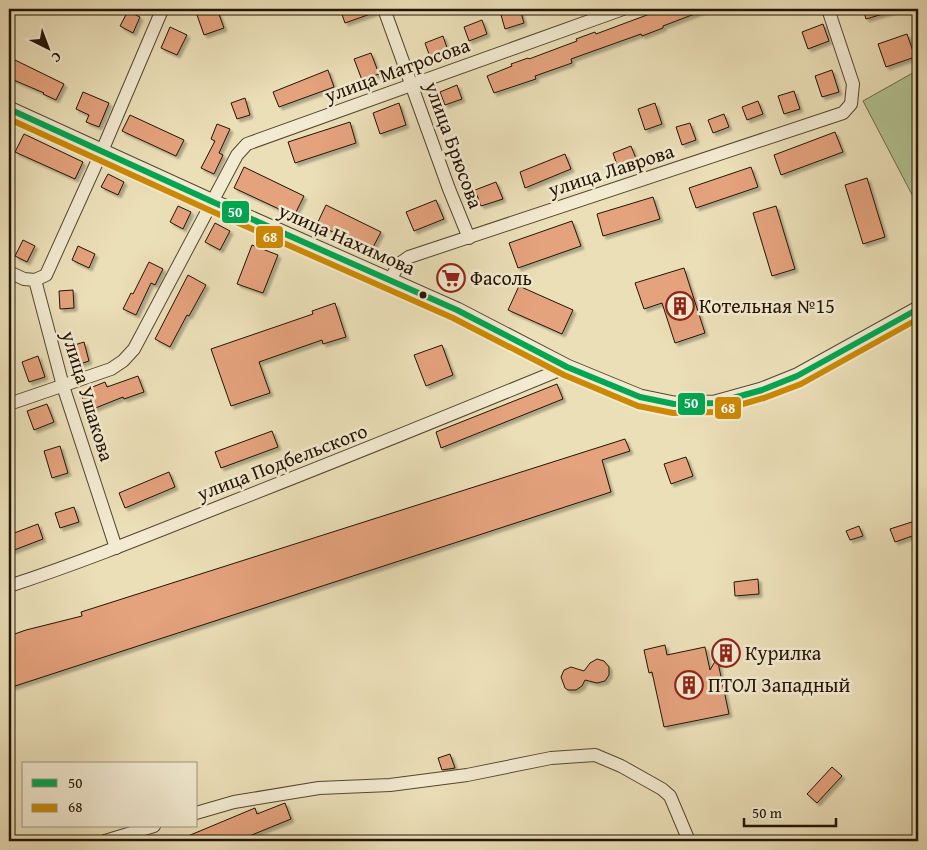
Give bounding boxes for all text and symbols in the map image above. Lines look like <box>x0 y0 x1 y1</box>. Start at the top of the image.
north arrow <box>22 22 72 72</box>
street label: улица Матросова <box>319 30 474 110</box>
text: С <box>47 48 66 68</box>
street label: улица Брюсова <box>418 76 491 213</box>
street label: улица Лаврова <box>543 135 678 204</box>
street label: улица Нахимова <box>273 195 421 282</box>
line badge: 50 <box>221 200 250 224</box>
text: 50 <box>228 202 242 222</box>
line badge: 68 <box>255 225 284 249</box>
text: 68 <box>263 227 277 247</box>
supermarket icon: Фасоль <box>436 263 466 293</box>
place label: Фасоль <box>470 263 532 292</box>
unlabelled marker <box>418 290 428 300</box>
building icon: Котельная №15 <box>665 291 695 321</box>
place label: Котельная №15 <box>699 291 835 320</box>
street label: улица Ушакова <box>55 326 122 465</box>
line badge: 50 <box>677 392 706 416</box>
text: 50 <box>684 393 698 413</box>
line badge: 68 <box>714 396 742 420</box>
text: 68 <box>721 398 735 418</box>
street label: улица Подбельского <box>191 416 371 508</box>
building icon: Курилка <box>711 638 741 668</box>
place label: Курилка <box>745 638 822 667</box>
building icon: ПТОЛ Западный <box>674 670 704 700</box>
place label: ПТОЛ Западный <box>708 670 850 699</box>
legend <box>22 762 198 828</box>
text: 50 <box>68 772 82 793</box>
scale bar <box>744 795 837 827</box>
text: 68 <box>68 796 82 817</box>
text: 50 m <box>752 802 783 823</box>

